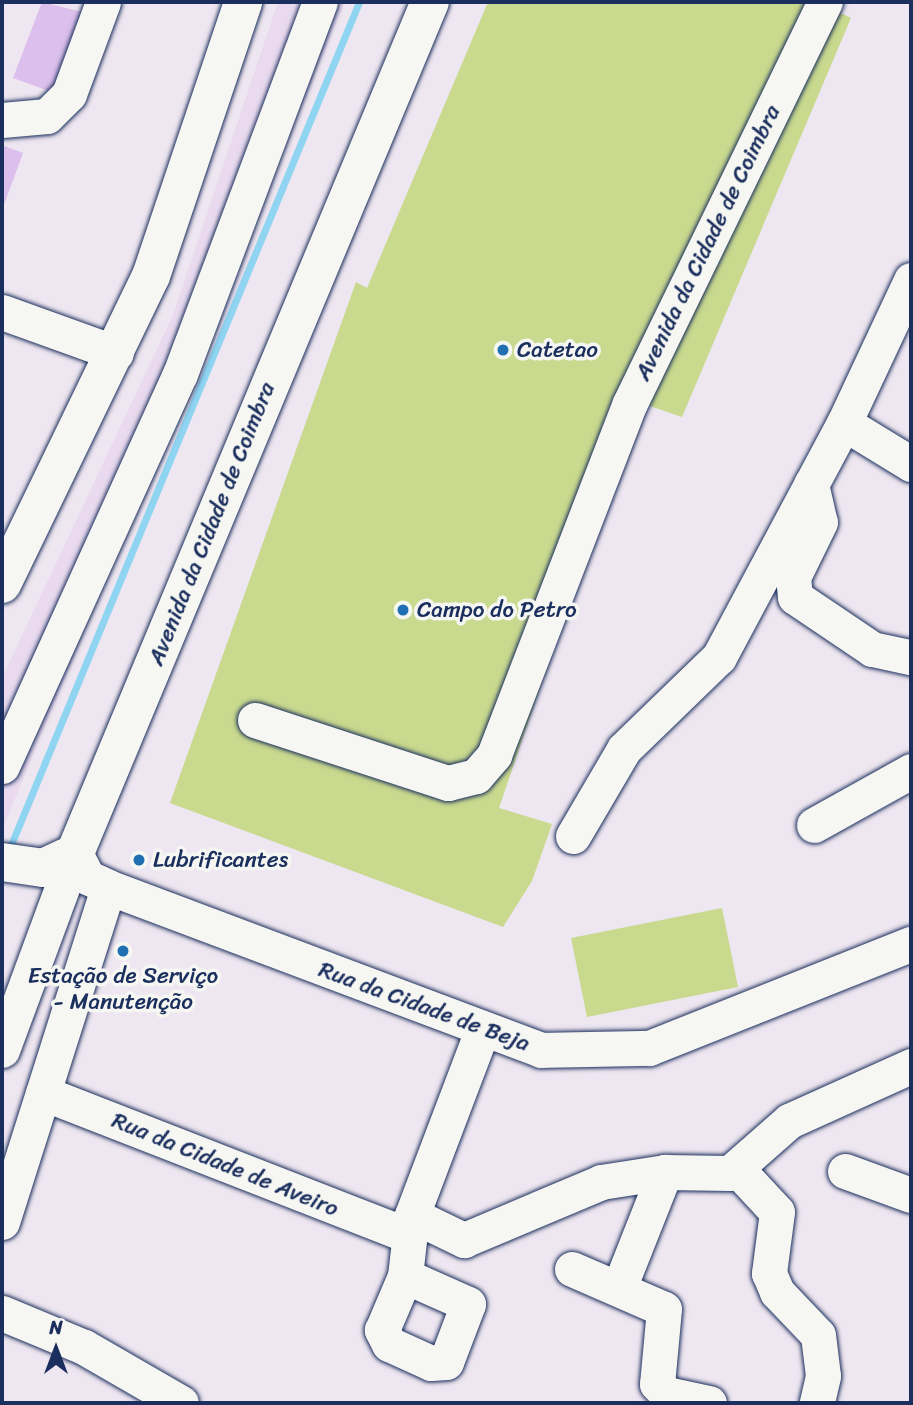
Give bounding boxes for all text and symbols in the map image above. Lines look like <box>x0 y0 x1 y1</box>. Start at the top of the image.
street label: Avenida da Cidade de Coimbra <box>629 101 787 385</box>
place label: Catetao <box>517 336 598 364</box>
marker: Catetao <box>495 342 511 358</box>
street label: Avenida da Cidade de Coimbra <box>143 379 281 669</box>
place label: Campo do Petro <box>417 596 577 624</box>
marker: Campo do Petro <box>395 602 411 618</box>
place label: Lubrificantes <box>153 846 288 874</box>
marker: Lubrificantes <box>131 852 147 868</box>
marker: Estação de Serviço - Manutenção <box>115 943 131 959</box>
street label: Rua da Cidade de Beja <box>315 956 533 1058</box>
place label: Estação de Serviço - Manutenção <box>27 962 219 1016</box>
street label: Rua da Cidade de Aveiro <box>108 1107 342 1223</box>
text: N <box>49 1311 63 1344</box>
north arrow <box>21 1314 91 1384</box>

